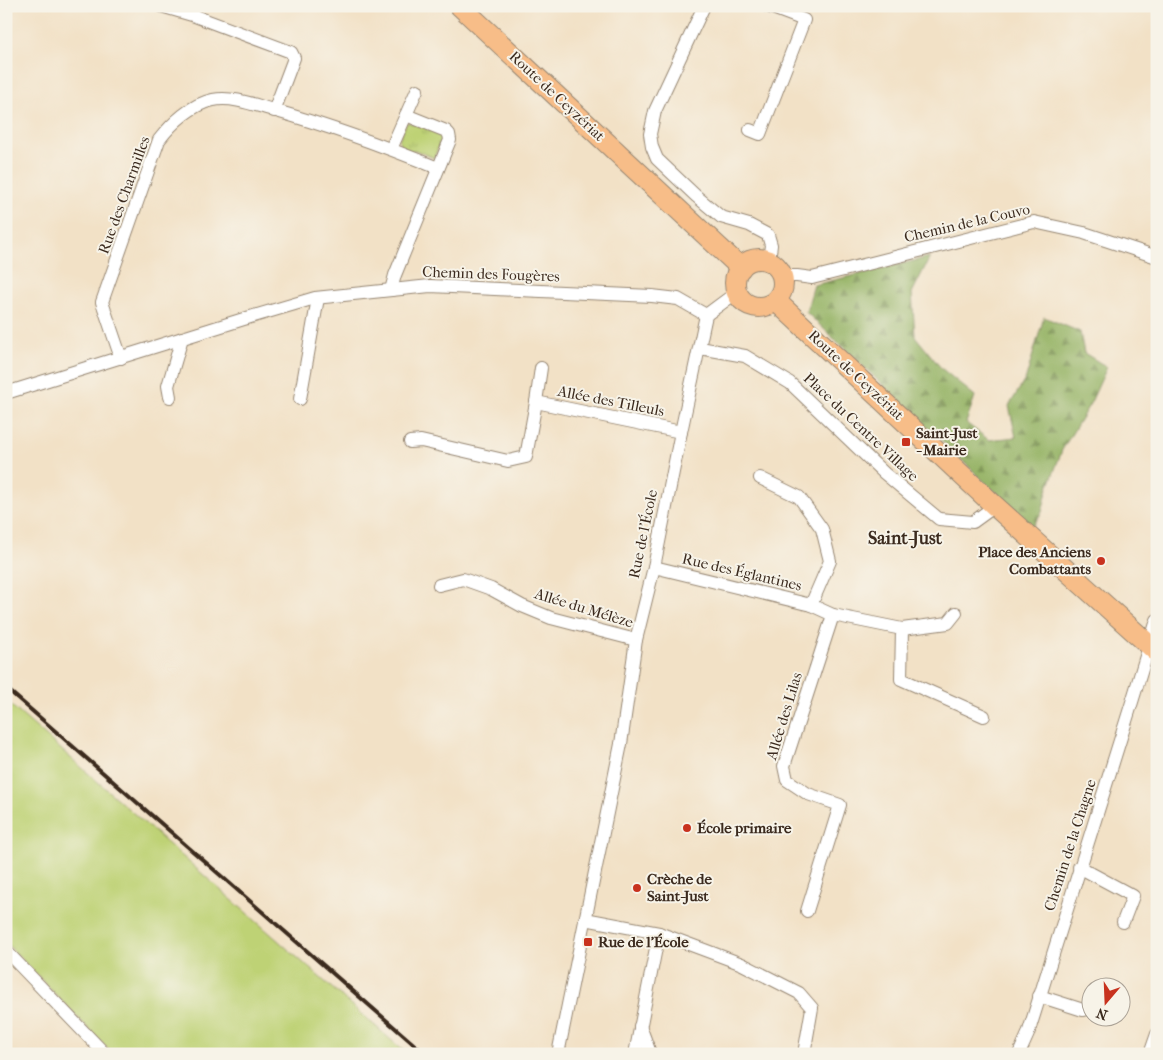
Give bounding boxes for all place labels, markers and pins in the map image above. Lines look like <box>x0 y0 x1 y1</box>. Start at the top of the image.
place label: Saint-Just - Mairie <box>916 424 978 459</box>
marker: Saint-Just - Mairie <box>900 436 912 448</box>
place label: Place des Anciens Combattants <box>978 543 1091 578</box>
marker: Place des Anciens Combattants <box>1095 555 1107 567</box>
place label: École primaire <box>697 819 792 837</box>
marker: École primaire <box>681 822 693 834</box>
place label: Crèche de Saint-Just <box>647 870 712 905</box>
marker: Crèche de Saint-Just <box>631 882 643 894</box>
place label: Rue de l'École <box>598 933 689 951</box>
marker: Rue de l'École <box>582 936 594 948</box>

